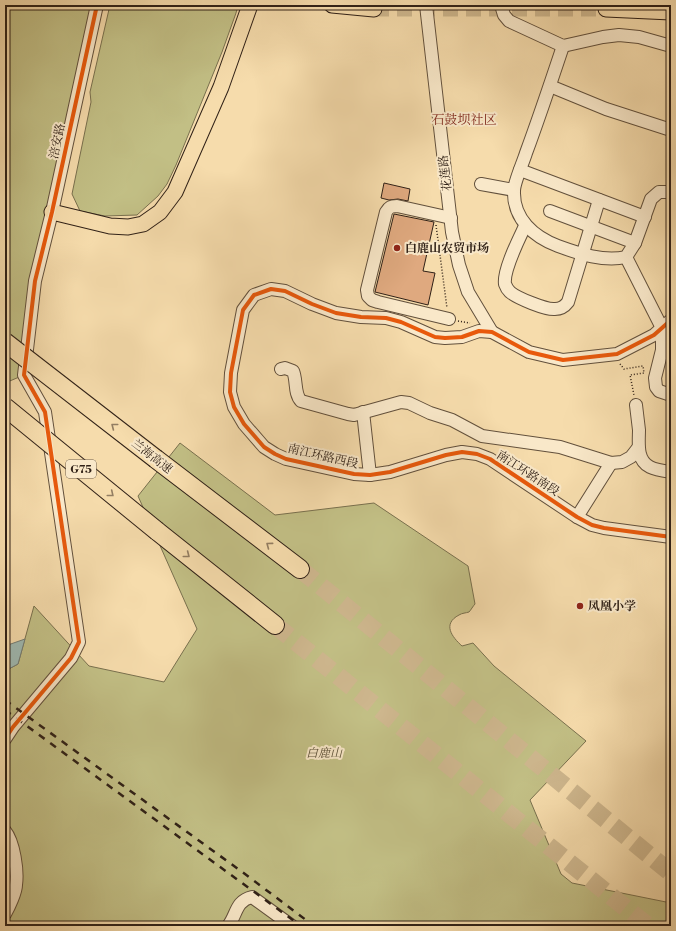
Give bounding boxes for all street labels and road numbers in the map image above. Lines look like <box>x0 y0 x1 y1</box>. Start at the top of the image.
street label: 涪安路 <box>46 122 69 160</box>
street label: 花莲路 <box>436 154 455 192</box>
street label: 兰海高速 <box>128 436 175 477</box>
street label: 南江环路西段 <box>286 441 360 472</box>
street label: 南江环路南段 <box>493 448 562 499</box>
road number: G75 <box>66 460 96 478</box>

